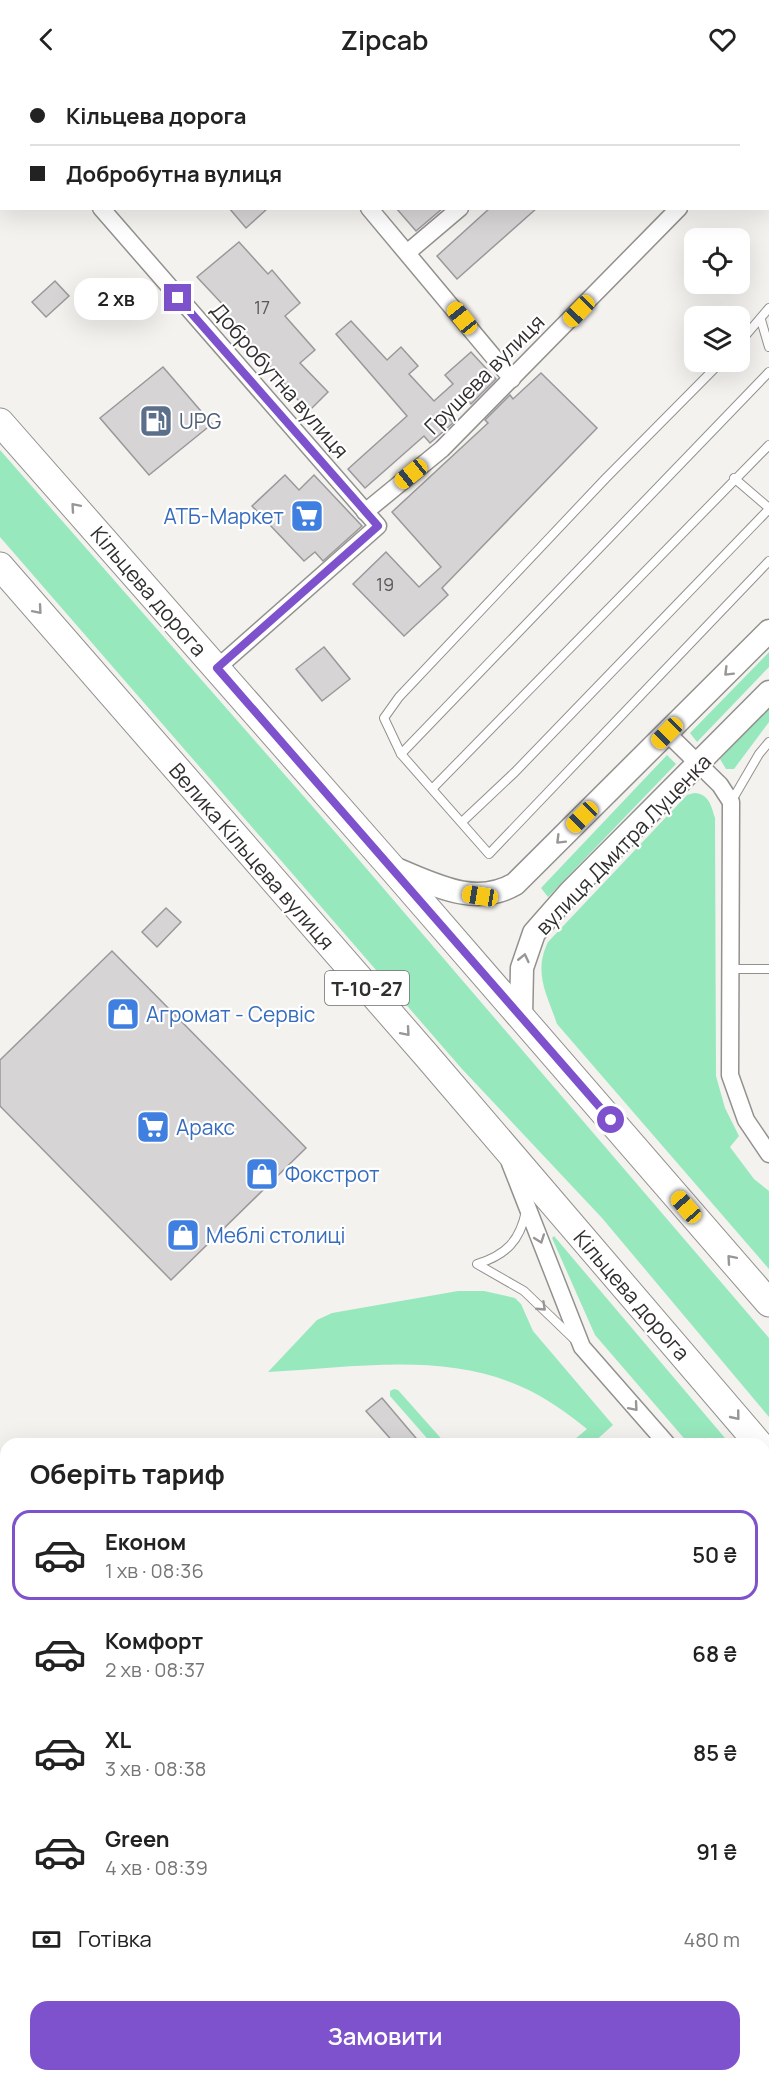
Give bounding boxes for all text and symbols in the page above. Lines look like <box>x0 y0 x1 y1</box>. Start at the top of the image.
text: Zipcab <box>341 21 429 58</box>
icon: back <box>30 23 63 56</box>
icon: heart <box>706 23 739 56</box>
text: Кільцева дорога <box>66 101 247 131</box>
text: Добробутна вулиця <box>66 159 282 189</box>
map controls <box>684 228 750 372</box>
button: locate <box>684 228 750 294</box>
callout: 2 хв <box>73 277 157 319</box>
route end <box>164 284 191 311</box>
text: 2 хв <box>97 285 135 312</box>
car <box>560 292 598 330</box>
house number: 17 <box>254 295 270 319</box>
street label: Добробутна вулиця <box>205 296 355 464</box>
car <box>444 298 480 338</box>
button: layers <box>684 306 750 372</box>
street label: Грушева вулиця <box>418 308 550 440</box>
fuel station icon: UPG <box>138 403 174 439</box>
place label: UPG <box>179 407 221 435</box>
car <box>391 456 431 492</box>
supermarket icon: АТБ-Маркет <box>289 498 325 534</box>
place label: АТБ-Маркет <box>163 502 284 530</box>
one-way arrow <box>71 503 82 514</box>
street label: Кільцева дорога <box>85 520 213 662</box>
house number: 19 <box>376 572 394 596</box>
one-way arrow <box>31 603 42 614</box>
one-way arrow <box>724 665 735 676</box>
car <box>648 714 686 752</box>
street label: вулиця Дмитра Луценка <box>529 748 717 940</box>
street label: Велика Кільцева вулиця <box>163 757 341 955</box>
car <box>563 798 601 836</box>
one-way arrow <box>556 832 567 843</box>
car <box>461 884 499 908</box>
one-way arrow <box>517 953 530 963</box>
road number: Т-10-27 <box>325 971 409 1005</box>
shop icon: Агромат - Сервіс <box>105 996 141 1032</box>
place label: Агромат - Сервіс <box>146 1000 315 1028</box>
one-way arrow <box>399 1025 410 1036</box>
route start <box>597 1106 624 1133</box>
supermarket icon: Аракс <box>135 1109 171 1145</box>
place label: Аракс <box>176 1113 235 1141</box>
shop icon: Фокстрот <box>244 1156 280 1192</box>
place label: Фокстрот <box>285 1160 380 1188</box>
car <box>667 1188 705 1226</box>
shop icon: Меблі столиці <box>165 1217 201 1253</box>
place label: Меблі столиці <box>206 1221 345 1249</box>
street label: Кільцева дорога <box>568 1224 696 1366</box>
one-way arrow <box>533 1233 545 1244</box>
one-way arrow <box>727 1255 738 1266</box>
one-way arrow <box>535 1300 546 1311</box>
one-way arrow <box>627 1400 638 1411</box>
one-way arrow <box>728 1409 739 1420</box>
text: Оберіть тариф <box>30 1455 225 1492</box>
text: Економ <box>105 1527 186 1557</box>
icon: car <box>33 1528 87 1582</box>
text: 50 ₴ <box>692 1540 737 1570</box>
text: 1 хв · 08:36 <box>105 1557 204 1584</box>
text: Комфорт <box>105 1626 203 1656</box>
icon: car <box>33 1627 87 1681</box>
text: 68 ₴ <box>692 1639 737 1669</box>
text: 2 хв · 08:37 <box>105 1656 205 1683</box>
text: XL <box>105 1725 131 1755</box>
icon: car <box>33 1726 87 1780</box>
text: 85 ₴ <box>693 1738 737 1768</box>
text: 3 хв · 08:38 <box>105 1755 206 1782</box>
text: Green <box>105 1824 170 1854</box>
icon: car <box>33 1825 87 1879</box>
text: 91 ₴ <box>696 1837 737 1867</box>
text: 4 хв · 08:39 <box>105 1854 208 1881</box>
icon: cash <box>30 1923 63 1956</box>
text: Готівка <box>78 1924 152 1954</box>
text: 480 m <box>683 1926 740 1953</box>
button: Замовити <box>30 2001 740 2070</box>

